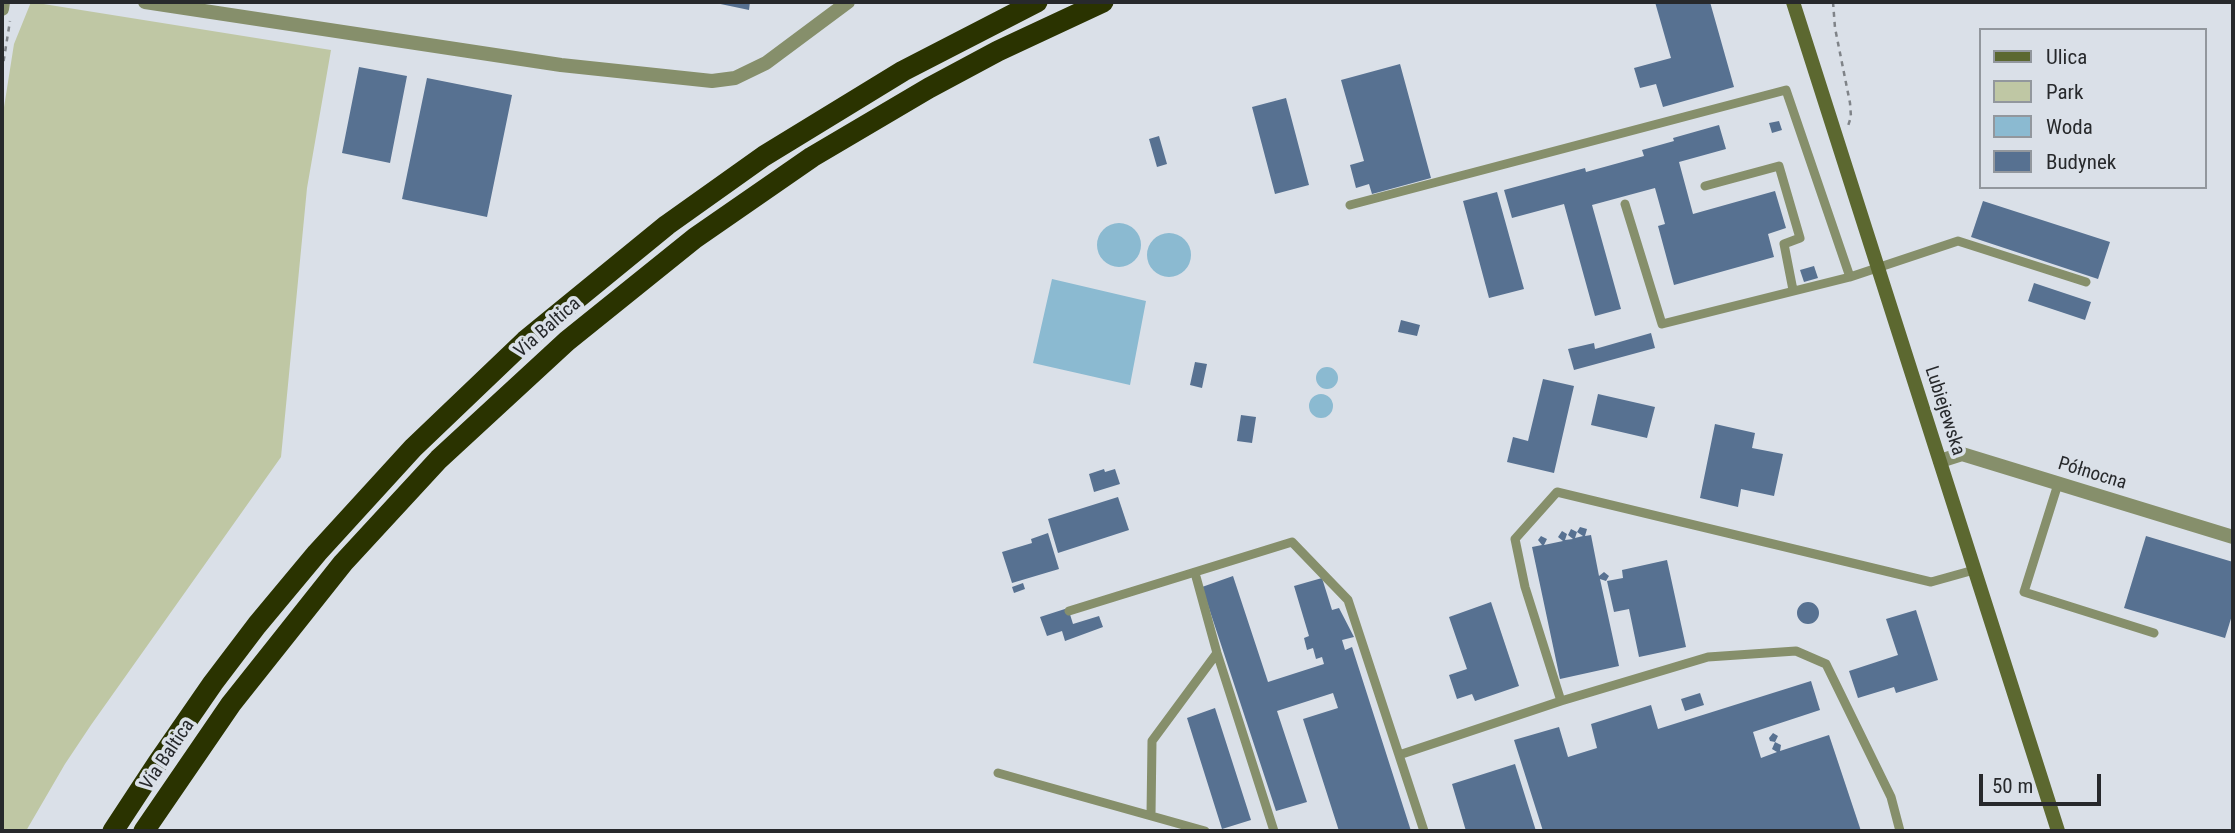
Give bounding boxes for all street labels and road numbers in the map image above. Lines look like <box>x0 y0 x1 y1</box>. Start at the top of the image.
street label: Via Baltica <box>510 293 586 363</box>
street label: Lubiejewska <box>1919 364 1969 458</box>
street label: Północna <box>2055 453 2129 495</box>
street label: Via Baltica <box>136 715 200 795</box>

